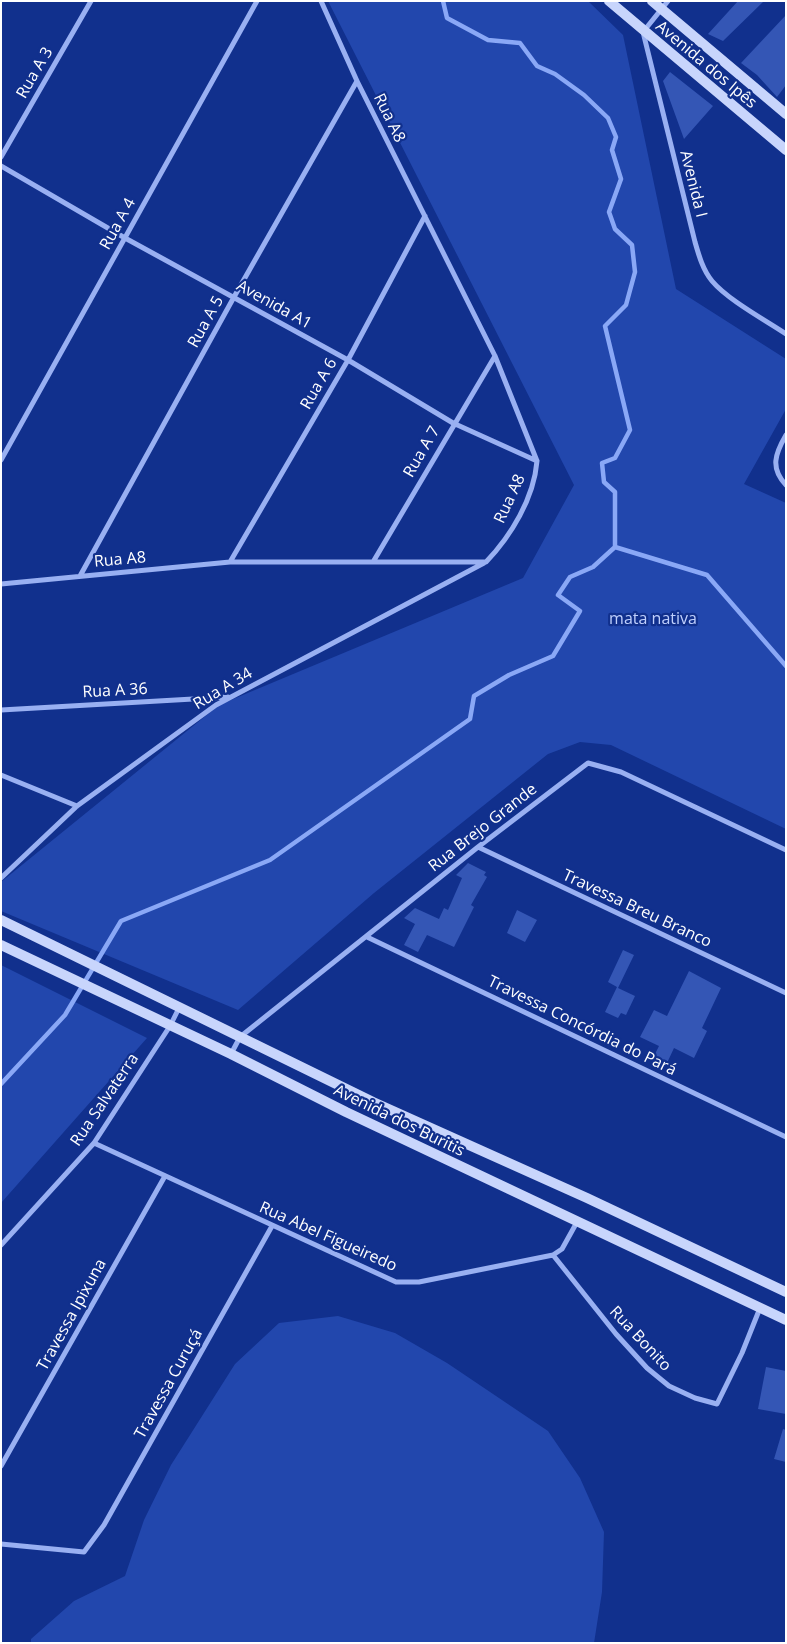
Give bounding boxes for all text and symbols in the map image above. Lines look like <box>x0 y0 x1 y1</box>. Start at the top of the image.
street label: Avenida dos Ipês <box>652 17 760 113</box>
street label: Rua A 3 <box>13 44 57 102</box>
street label: Rua A8 <box>369 90 409 146</box>
street label: Avenida I <box>675 149 711 219</box>
street label: Rua A 4 <box>96 195 140 253</box>
street label: Avenida A1 <box>233 276 315 334</box>
street label: Rua A 5 <box>184 293 228 351</box>
street label: Rua A 6 <box>297 355 341 413</box>
street label: Rua A 7 <box>400 423 444 481</box>
street label: Rua A8 <box>490 471 530 527</box>
street label: Rua A8 <box>93 548 147 572</box>
park label: mata nativa <box>609 609 697 629</box>
street label: Rua A 34 <box>190 664 256 714</box>
street label: Rua A 36 <box>82 680 148 702</box>
street label: Rua Brejo Grande <box>425 780 541 876</box>
street label: Travessa Breu Branco <box>559 866 715 952</box>
street label: Travessa Concórdia do Pará <box>485 972 679 1080</box>
street label: Rua Salvaterra <box>67 1050 143 1150</box>
street label: Avenida dos Buritis <box>330 1081 468 1161</box>
street label: Rua Abel Figueiredo <box>256 1198 400 1276</box>
street label: Travessa Ipixuna <box>33 1256 111 1374</box>
street label: Rua Bonito <box>605 1303 675 1375</box>
street label: Travessa Curuçá <box>131 1326 207 1442</box>

